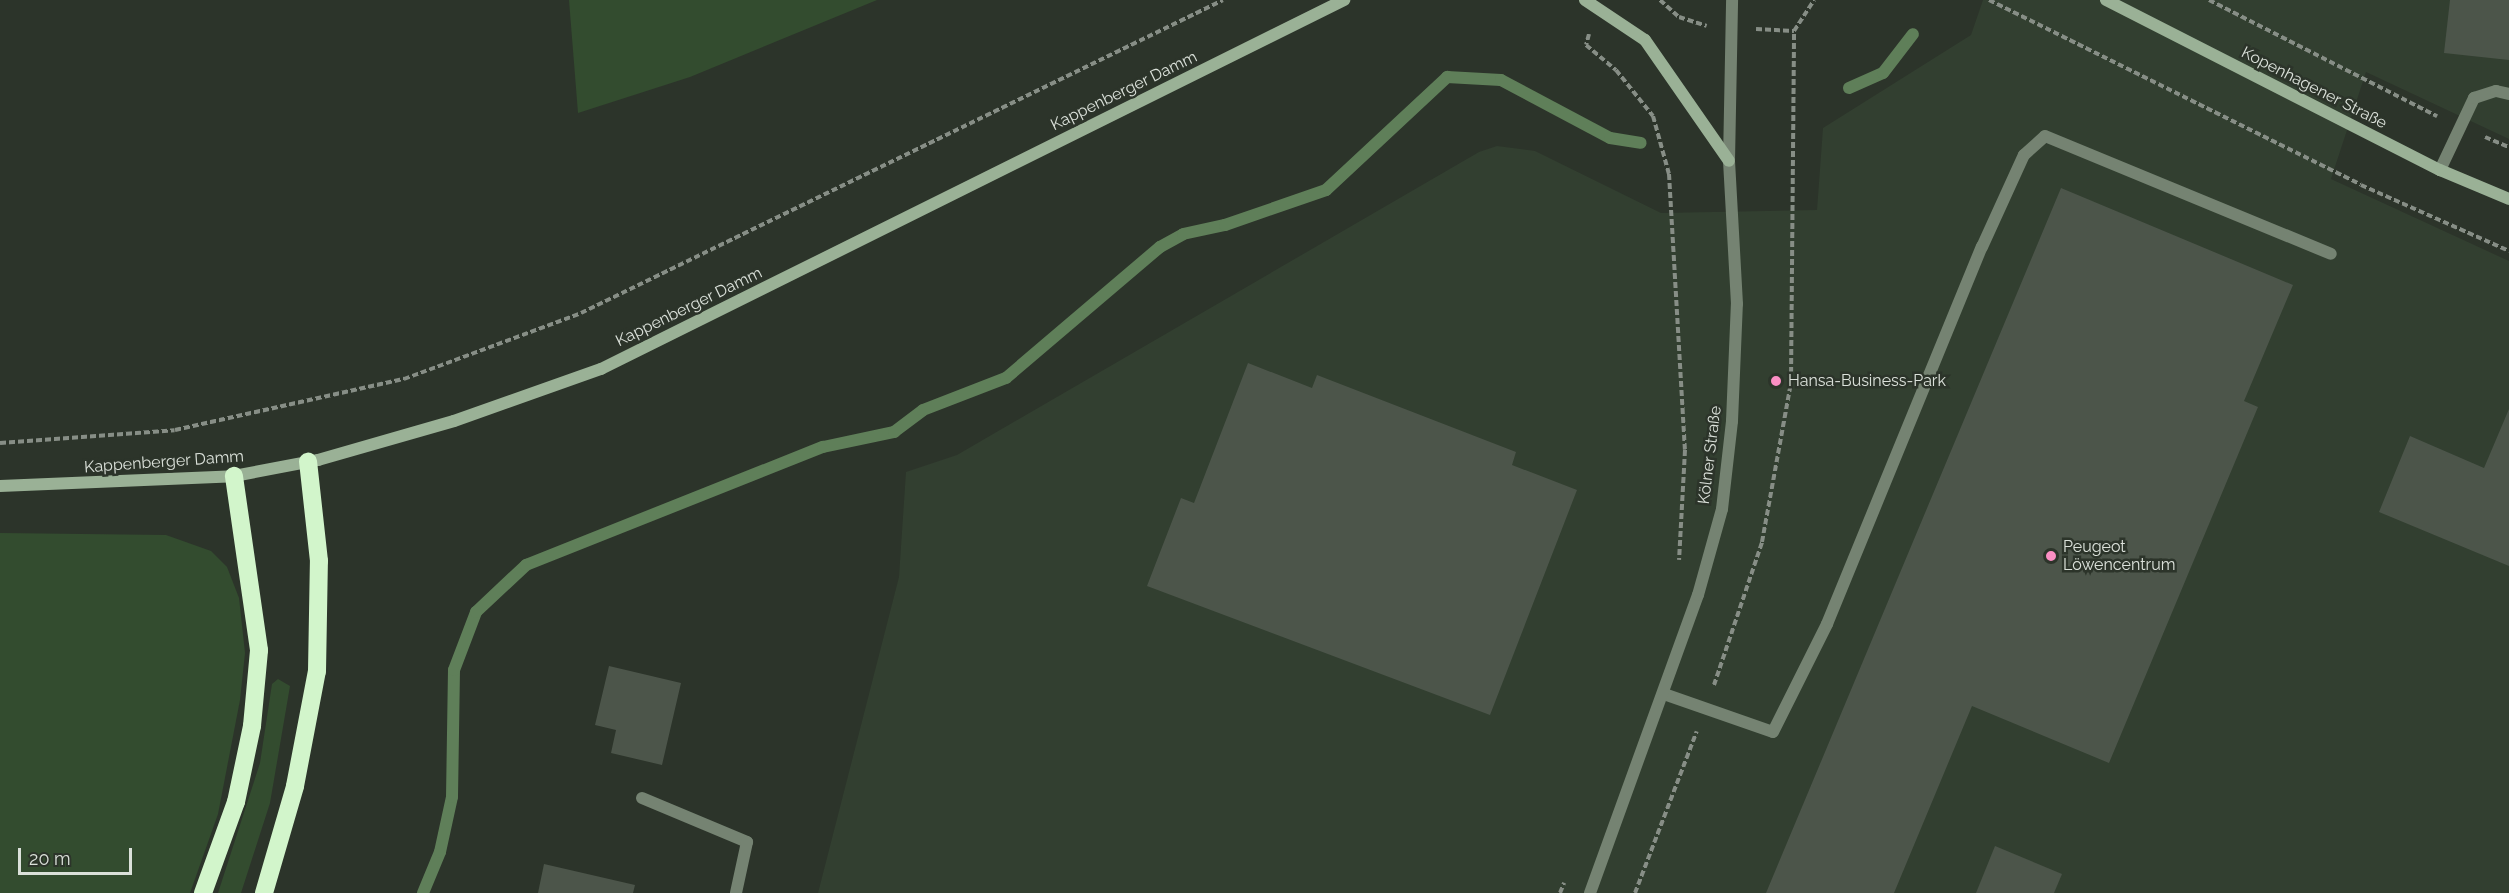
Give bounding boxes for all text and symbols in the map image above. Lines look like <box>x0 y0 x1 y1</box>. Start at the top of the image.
street label: Kopenhagener Straße <box>2238 43 2390 133</box>
street label: Kappenberger Damm <box>1048 47 1200 135</box>
street label: Kappenberger Damm <box>613 263 765 351</box>
place label: Hansa-Business-Park <box>1788 371 1946 391</box>
marker: Hansa-Business-Park <box>1769 374 1783 388</box>
street label: Kölner Straße <box>1694 404 1726 506</box>
street label: Kappenberger Damm <box>83 447 245 477</box>
place label: Peugeot Löwencentrum <box>2063 537 2175 575</box>
marker: Peugeot Löwencentrum <box>2044 549 2058 563</box>
scale bar <box>21 836 135 874</box>
text: 20 m <box>29 848 71 869</box>

